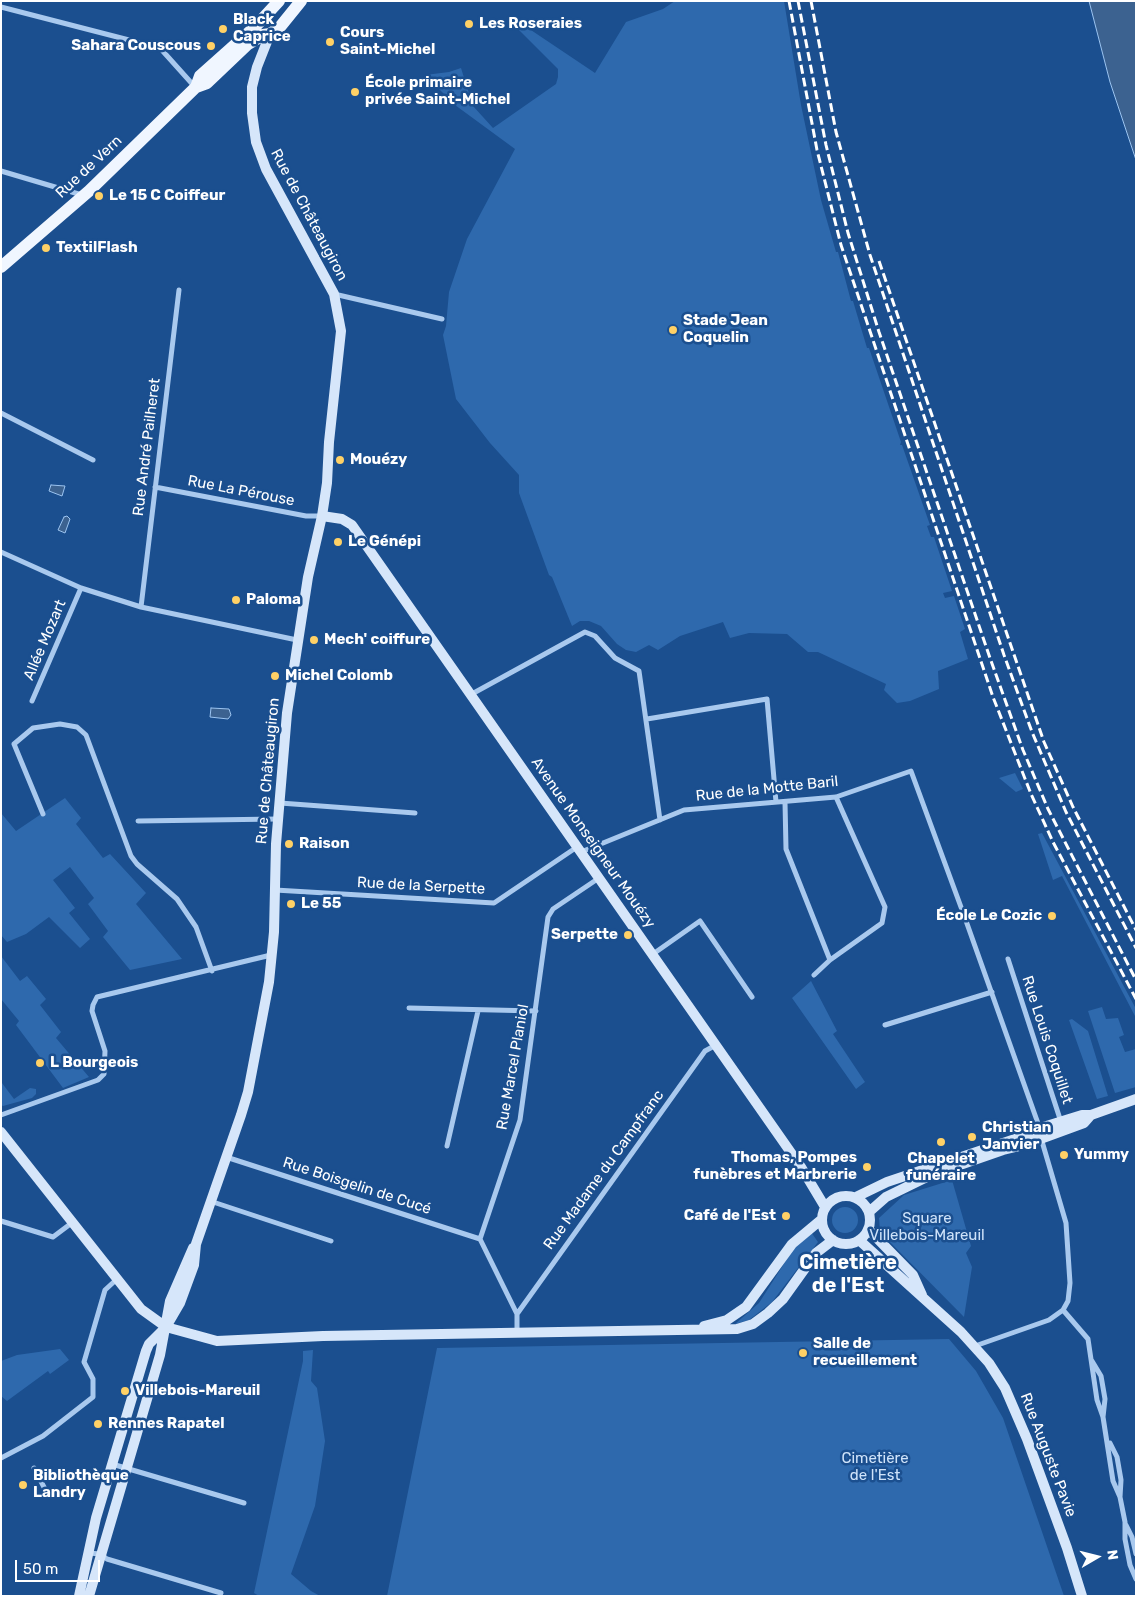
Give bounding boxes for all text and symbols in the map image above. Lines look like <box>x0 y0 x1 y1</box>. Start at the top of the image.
place label: Black Caprice <box>233 11 291 46</box>
place label: Les Roseraies <box>479 15 582 33</box>
marker: Les Roseraies <box>463 18 475 30</box>
marker: Black Caprice <box>217 23 229 35</box>
place label: Cours Saint-Michel <box>340 24 435 59</box>
marker: Cours Saint-Michel <box>324 36 336 48</box>
place label: Sahara Couscous <box>71 37 201 55</box>
marker: Sahara Couscous <box>205 40 217 52</box>
place label: École primaire privée Saint-Michel <box>365 74 510 109</box>
marker: École primaire privée Saint-Michel <box>349 86 361 98</box>
street label: Rue de Vern <box>52 132 126 202</box>
street label: Rue de Châteaugiron <box>267 146 351 284</box>
place label: Le 15 C Coiffeur <box>109 187 225 205</box>
marker: Le 15 C Coiffeur <box>93 190 105 202</box>
place label: TextilFlash <box>56 239 138 257</box>
marker: TextilFlash <box>40 242 52 254</box>
place label: Stade Jean Coquelin <box>683 312 768 347</box>
marker: Stade Jean Coquelin <box>667 324 679 336</box>
street label: Rue André Pailheret <box>130 377 164 517</box>
place label: Mouézy <box>350 451 407 469</box>
marker: Mouézy <box>334 454 346 466</box>
street label: Rue La Pérouse <box>186 472 296 510</box>
place label: Le Génépi <box>348 533 421 551</box>
marker: Le Génépi <box>332 536 344 548</box>
place label: Paloma <box>246 591 301 609</box>
marker: Paloma <box>230 594 242 606</box>
street label: Allée Mozart <box>20 597 70 683</box>
place label: Mech' coiffure <box>324 631 430 649</box>
marker: Mech' coiffure <box>308 634 320 646</box>
place label: Michel Colomb <box>285 667 393 685</box>
marker: Michel Colomb <box>269 670 281 682</box>
street label: Rue de Châteaugiron <box>253 697 283 845</box>
street label: Avenue Monseigneur Mouézy <box>527 754 659 932</box>
street label: Rue de la Motte Baril <box>695 773 839 805</box>
place label: Raison <box>299 835 350 853</box>
marker: Raison <box>283 838 295 850</box>
street label: Rue de la Serpette <box>356 874 486 898</box>
place label: Le 55 <box>301 895 341 913</box>
marker: Le 55 <box>285 898 297 910</box>
place label: École Le Cozic <box>936 907 1042 925</box>
marker: École Le Cozic <box>1046 910 1058 922</box>
place label: Serpette <box>551 926 618 944</box>
marker: Serpette <box>622 929 634 941</box>
street label: Rue Louis Coquillet <box>1018 974 1076 1106</box>
street label: Rue Marcel Planiol <box>493 1003 533 1131</box>
place label: L Bourgeois <box>50 1054 138 1072</box>
marker: L Bourgeois <box>34 1057 46 1069</box>
street label: Rue Madame du Campfranc <box>540 1087 668 1253</box>
place label: Christian Janvier <box>982 1119 1051 1154</box>
marker: Christian Janvier <box>966 1131 978 1143</box>
marker: Chapelet funéraire <box>935 1136 947 1148</box>
place label: Yummy <box>1074 1146 1129 1164</box>
place label: Thomas, Pompes funèbres et Marbrerie <box>693 1149 857 1184</box>
marker: Yummy <box>1058 1149 1070 1161</box>
place label: Chapelet funéraire <box>906 1150 976 1185</box>
street label: Rue Boisgelin de Cucé <box>281 1154 433 1218</box>
marker: Thomas, Pompes funèbres et Marbrerie <box>861 1161 873 1173</box>
place label: Café de l'Est <box>684 1207 776 1225</box>
marker: Café de l'Est <box>780 1210 792 1222</box>
park label: Square Villebois-Mareuil <box>869 1210 985 1245</box>
district label: Cimetière de l'Est <box>799 1251 897 1298</box>
place label: Salle de recueillement <box>813 1335 917 1370</box>
marker: Salle de recueillement <box>797 1347 809 1359</box>
place label: Villebois-Mareuil <box>135 1382 260 1400</box>
marker: Villebois-Mareuil <box>119 1385 131 1397</box>
street label: Rue Auguste Pavie <box>1016 1390 1080 1520</box>
place label: Rennes Rapatel <box>108 1415 225 1433</box>
marker: Rennes Rapatel <box>92 1418 104 1430</box>
park label: Cimetière de l'Est <box>841 1450 909 1485</box>
place label: Bibliothèque Landry <box>33 1467 129 1502</box>
marker: Bibliothèque Landry <box>17 1479 29 1491</box>
north arrow <box>1072 1532 1122 1582</box>
text: N <box>1103 1549 1121 1561</box>
scale bar <box>18 1550 102 1582</box>
text: 50 m <box>23 1560 58 1578</box>

